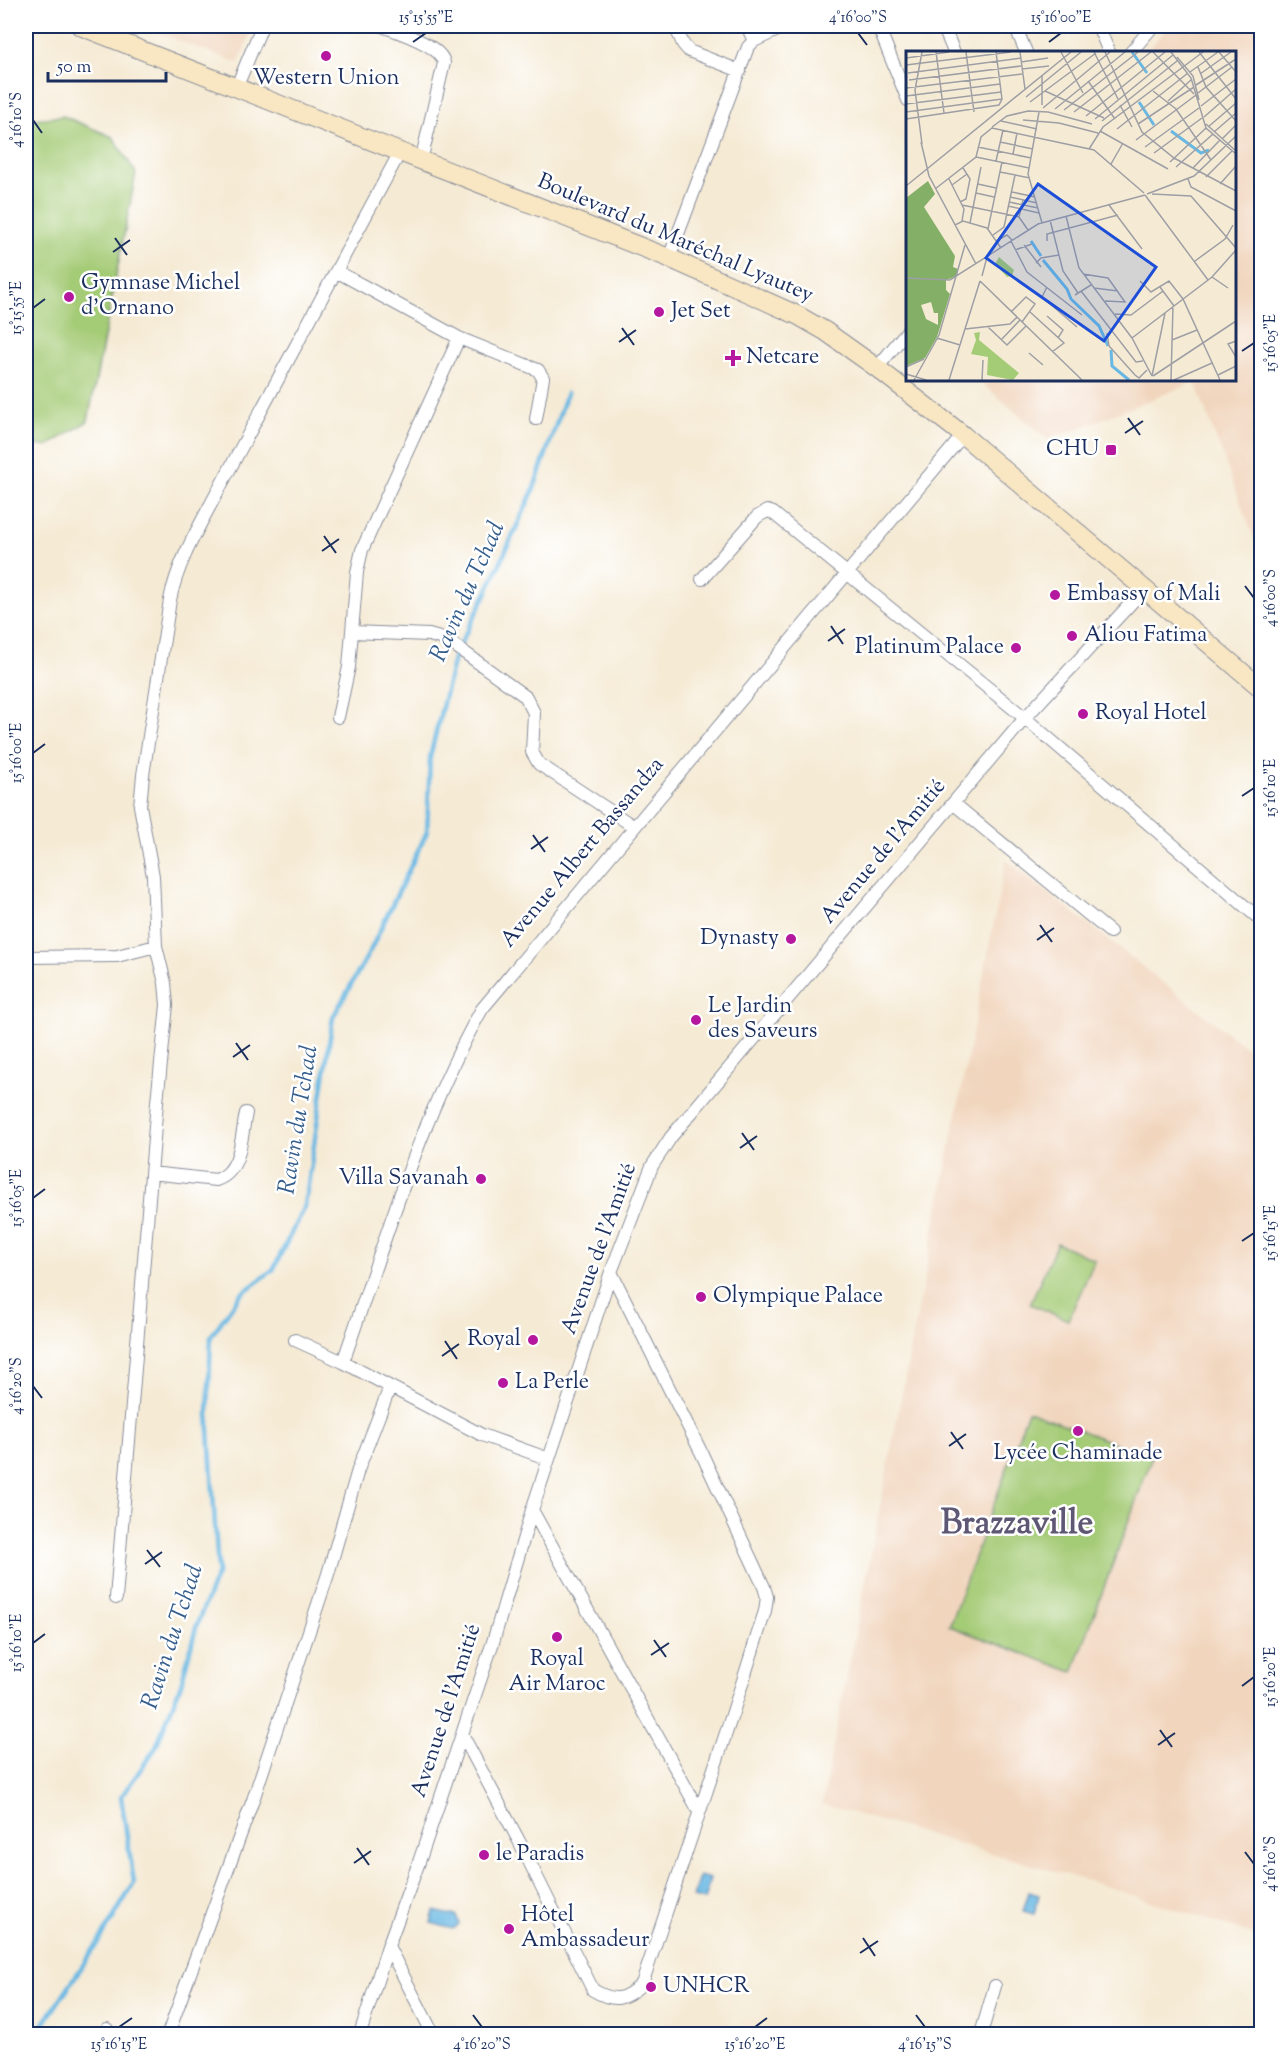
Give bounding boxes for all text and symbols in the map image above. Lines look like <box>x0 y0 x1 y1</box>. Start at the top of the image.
text: 15°15'55"E <box>399 8 453 29</box>
text: 4°16'00"S <box>829 8 887 29</box>
text: 15°16'00"E <box>1031 8 1091 29</box>
scale bar <box>48 45 166 83</box>
marker: Western Union <box>319 49 333 63</box>
inset map <box>906 51 1236 381</box>
text: 50 m <box>56 55 92 81</box>
place label: Western Union <box>252 63 400 95</box>
text: 4°16'10"S <box>7 92 28 148</box>
street label: Boulevard du Maréchal Lyautey <box>532 166 818 312</box>
place label: Gymnase Michel d'Ornano <box>81 268 240 325</box>
text: 15°15'55"E <box>7 281 28 335</box>
marker: Gymnase Michel d'Ornano <box>62 290 76 304</box>
place label: Jet Set <box>670 296 731 328</box>
marker: Jet Set <box>652 305 666 319</box>
text: 15°16'05"E <box>1261 314 1282 372</box>
place label: Netcare <box>746 342 819 374</box>
marker: Netcare <box>724 349 742 367</box>
place label: CHU <box>1046 434 1099 466</box>
marker: CHU <box>1104 443 1118 457</box>
water label: Ravin du Tchad <box>422 516 514 667</box>
text: 4°16'00"S <box>1261 569 1282 627</box>
place label: Embassy of Mali <box>1067 579 1220 611</box>
marker: Embassy of Mali <box>1048 588 1062 602</box>
place label: Aliou Fatima <box>1084 620 1207 652</box>
marker: Aliou Fatima <box>1065 629 1079 643</box>
place label: Platinum Palace <box>855 632 1004 664</box>
marker: Platinum Palace <box>1009 641 1023 655</box>
place label: Royal Hotel <box>1095 698 1207 730</box>
marker: Royal Hotel <box>1076 707 1090 721</box>
text: 15°16'00"E <box>7 723 28 783</box>
street label: Avenue Albert Bassandza <box>494 751 672 955</box>
text: 15°16'10"E <box>1261 759 1282 817</box>
street label: Avenue de l'Amitié <box>814 773 954 931</box>
place label: Dynasty <box>700 923 779 955</box>
marker: Dynasty <box>784 932 798 946</box>
place label: Le Jardin des Saveurs <box>708 991 817 1048</box>
marker: Le Jardin des Saveurs <box>689 1013 703 1027</box>
water label: Ravin du Tchad <box>270 1043 328 1197</box>
street label: Avenue de l'Amitié <box>554 1159 646 1339</box>
place label: Villa Savanah <box>339 1163 469 1195</box>
text: 15°16'05"E <box>7 1169 28 1227</box>
marker: Villa Savanah <box>474 1172 488 1186</box>
text: 15°16'15"E <box>1261 1205 1282 1261</box>
place label: Olympique Palace <box>713 1281 883 1313</box>
marker: Olympique Palace <box>694 1290 708 1304</box>
place label: Royal <box>467 1324 521 1356</box>
marker: Royal <box>526 1333 540 1347</box>
text: 4°16'20"S <box>7 1357 28 1415</box>
place label: La Perle <box>515 1367 589 1399</box>
marker: La Perle <box>496 1376 510 1390</box>
marker: Lycée Chaminade <box>1071 1424 1085 1438</box>
place label: Lycée Chaminade <box>994 1438 1162 1470</box>
district label: Brazzaville <box>941 1500 1093 1549</box>
water label: Ravin du Tchad <box>134 1560 212 1714</box>
text: 15°16'10"E <box>7 1614 28 1672</box>
street label: Avenue de l'Amitié <box>404 1620 490 1802</box>
marker: Royal Air Maroc <box>550 1630 564 1644</box>
place label: Royal Air Maroc <box>508 1644 606 1701</box>
text: 15°16'20"E <box>1261 1647 1282 1707</box>
text: 4°16'10"S <box>1261 1836 1282 1892</box>
place label: le Paradis <box>496 1839 584 1871</box>
marker: le Paradis <box>477 1848 491 1862</box>
place label: Hôtel Ambassadeur <box>521 1900 650 1957</box>
marker: Hôtel Ambassadeur <box>502 1922 516 1936</box>
place label: UNHCR <box>663 1971 750 2003</box>
marker: UNHCR <box>644 1980 658 1994</box>
text: 15°16'15"E <box>91 2035 147 2056</box>
text: 4°16'20"S <box>453 2035 511 2056</box>
text: 15°16'20"E <box>725 2035 785 2056</box>
text: 4°16'15"S <box>898 2035 952 2056</box>

